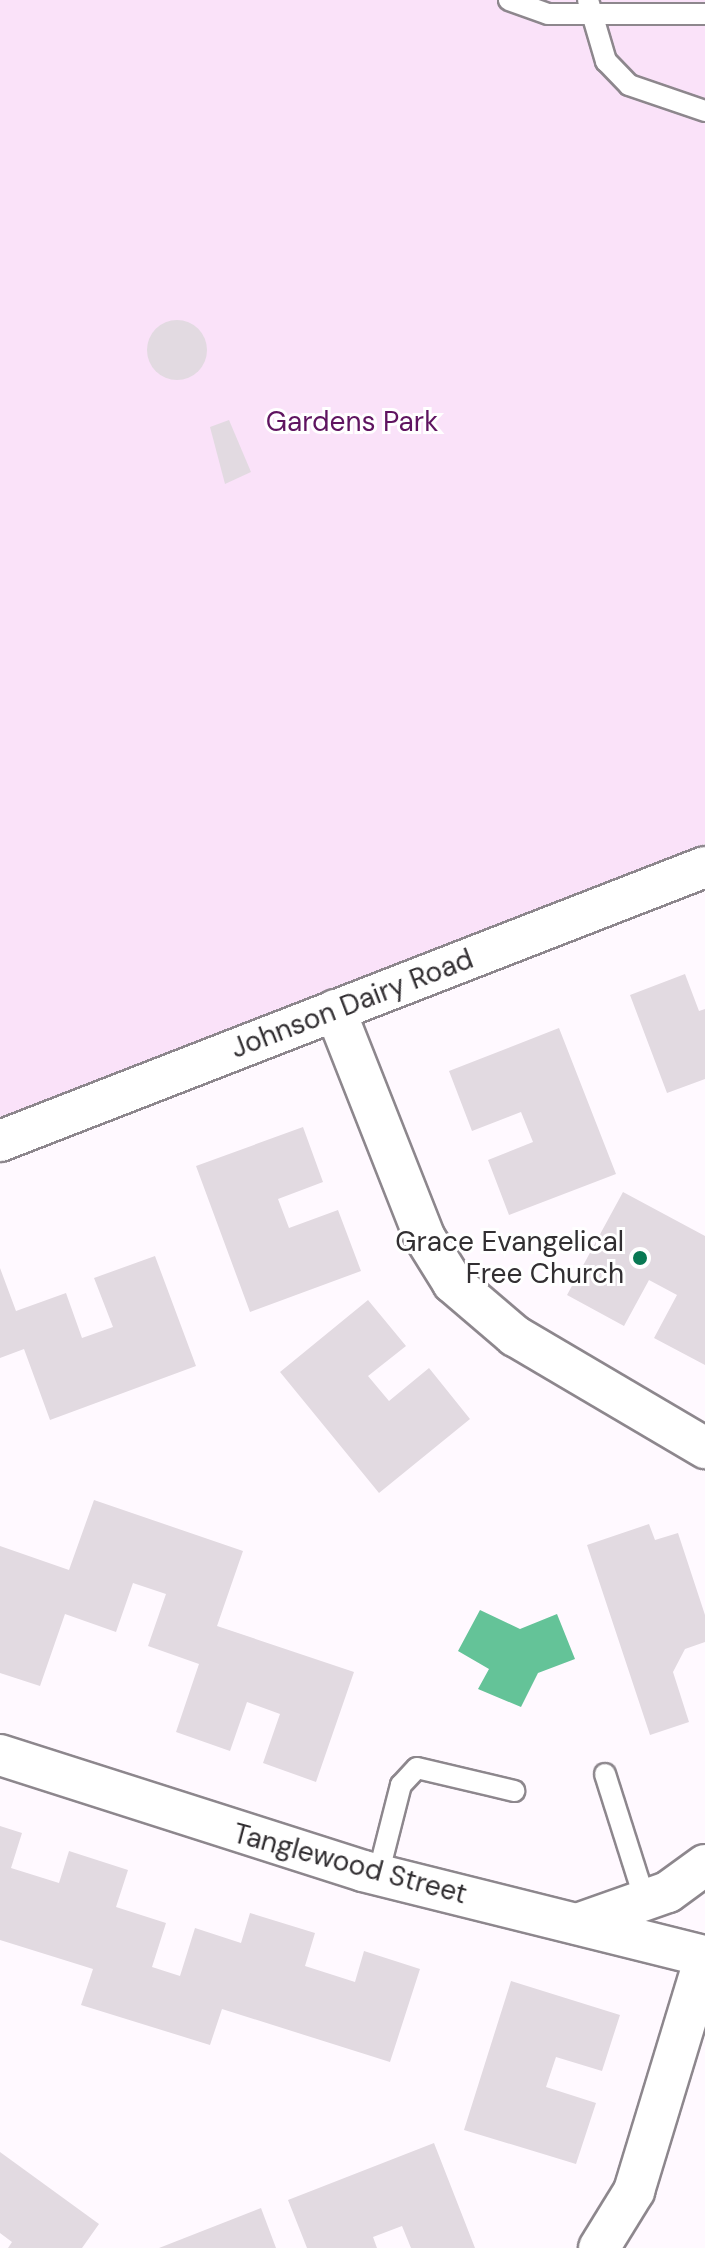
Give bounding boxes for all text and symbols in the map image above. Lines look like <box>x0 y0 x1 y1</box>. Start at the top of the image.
park label: Gardens Park <box>266 405 438 439</box>
street label: Johnson Dairy Road <box>226 942 478 1066</box>
place label: Grace Evangelical Free Church <box>395 1225 624 1291</box>
marker: Grace Evangelical Free Church <box>631 1249 649 1267</box>
street label: Tanglewood Street <box>229 1817 471 1911</box>

